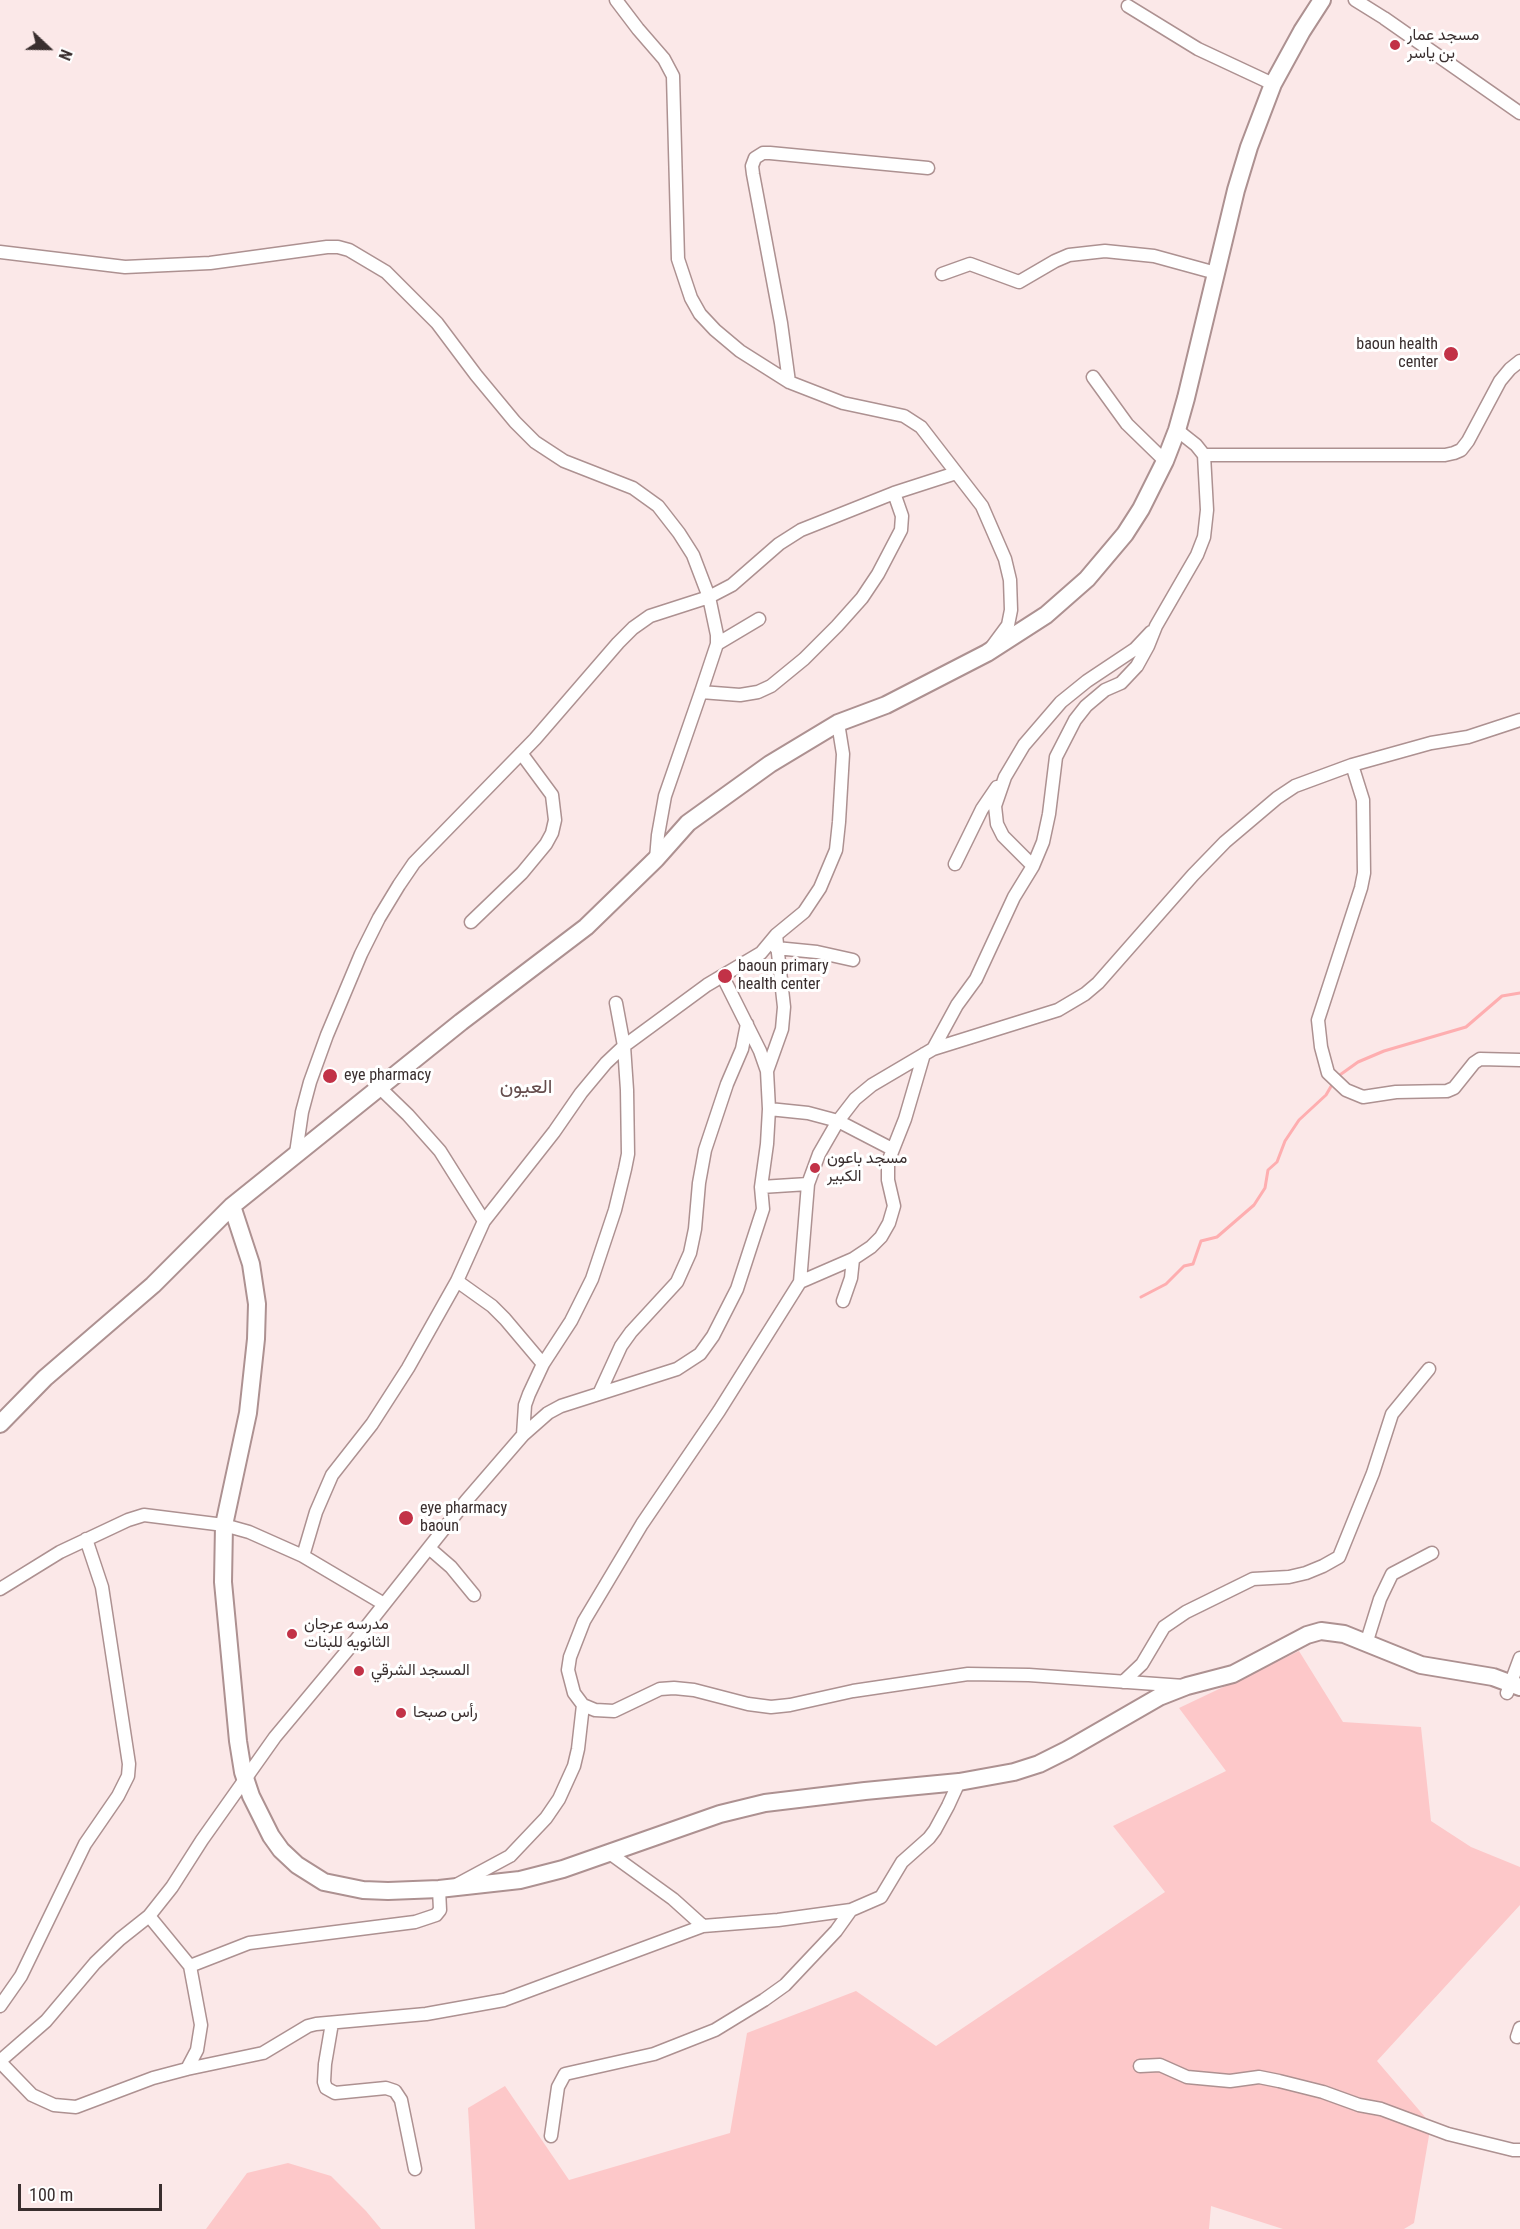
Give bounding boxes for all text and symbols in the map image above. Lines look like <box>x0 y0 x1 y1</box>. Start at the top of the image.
north arrow <box>18 18 78 78</box>
place label: مسجد عمار بن ياسر <box>1407 26 1479 64</box>
marker: مسجد عمار بن ياسر <box>1388 38 1402 52</box>
text: N <box>55 47 76 63</box>
place label: baoun health center <box>1356 335 1438 373</box>
marker: baoun health center <box>1442 345 1460 363</box>
place label: baoun primary health center <box>738 957 829 995</box>
marker: baoun primary health center <box>716 967 734 985</box>
place label: eye pharmacy <box>344 1066 431 1086</box>
marker: eye pharmacy <box>321 1067 339 1085</box>
district label: العيون <box>500 1076 552 1100</box>
place label: مسجد باعون الكبير <box>827 1149 907 1187</box>
marker: مسجد باعون الكبير <box>808 1161 822 1175</box>
place label: eye pharmacy baoun <box>420 1499 507 1537</box>
marker: eye pharmacy baoun <box>397 1509 415 1527</box>
place label: مدرسه عرجان الثانويه للبنات <box>304 1615 390 1653</box>
marker: مدرسه عرجان الثانويه للبنات <box>285 1627 299 1641</box>
place label: المسجد الشرقي <box>371 1661 470 1681</box>
marker: المسجد الشرقي <box>352 1664 366 1678</box>
place label: رأس صبحا <box>413 1703 478 1723</box>
marker: رأس صبحا <box>394 1706 408 1720</box>
scale bar <box>21 2172 165 2210</box>
text: 100 m <box>29 2184 73 2205</box>

